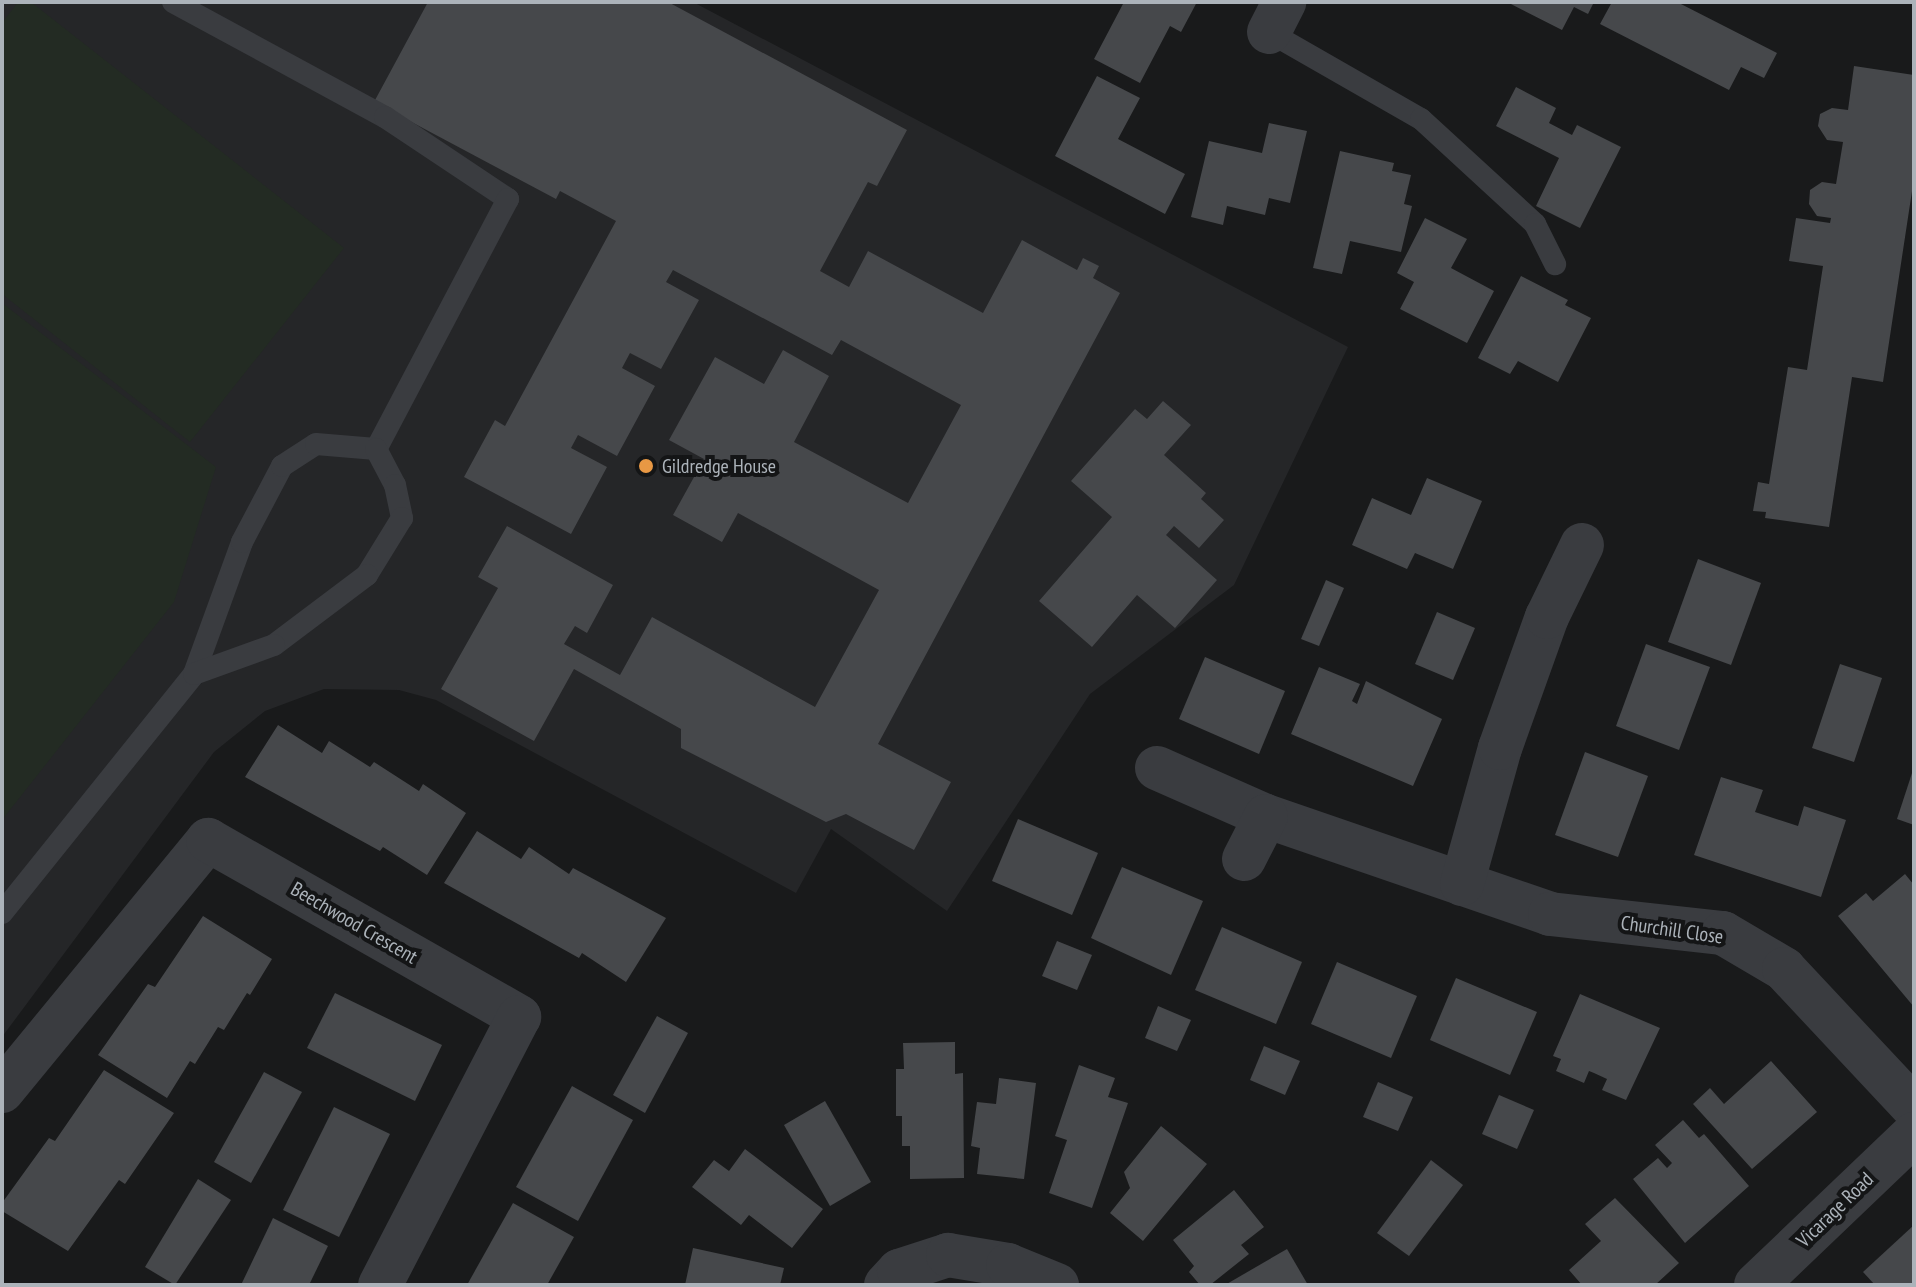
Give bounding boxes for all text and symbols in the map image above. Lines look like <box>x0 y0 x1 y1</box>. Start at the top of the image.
place label: Gildredge House <box>662 454 776 478</box>
marker: Gildredge House <box>637 457 655 475</box>
street label: Beechwood Crescent <box>286 877 422 969</box>
street label: Churchill Close <box>1619 911 1725 949</box>
street label: Vicarage Road <box>1792 1168 1878 1252</box>

